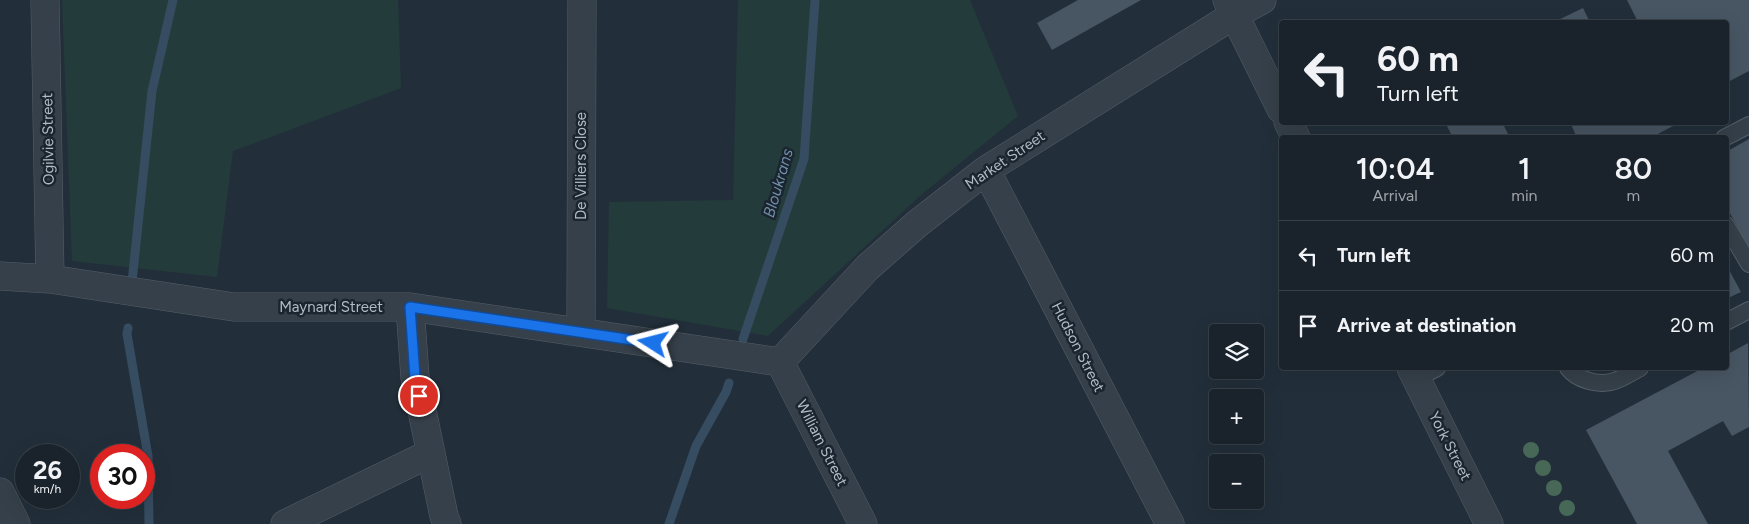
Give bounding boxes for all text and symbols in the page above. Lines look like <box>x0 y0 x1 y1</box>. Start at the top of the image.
text: 60 m <box>1377 38 1459 80</box>
icon: left <box>1294 40 1359 105</box>
text: Turn left <box>1377 80 1459 107</box>
street label: Ogilvie Street <box>38 92 58 185</box>
street label: De Villiers Close <box>572 112 590 220</box>
street label: Market Street <box>962 127 1048 193</box>
water label: Bloukrans <box>759 146 797 220</box>
text: 10:04 <box>1356 150 1434 187</box>
text: 1 <box>1518 150 1531 187</box>
text: 80 <box>1614 150 1652 187</box>
text: Arrival <box>1373 186 1418 205</box>
text: min <box>1511 186 1538 205</box>
text: m <box>1626 186 1640 205</box>
icon: left <box>1294 242 1322 270</box>
text: Turn left <box>1337 244 1411 267</box>
text: 60 m <box>1670 244 1714 267</box>
street label: Maynard Street <box>279 298 383 316</box>
street label: Hudson Street <box>1048 299 1108 395</box>
icon: arrive <box>1294 312 1322 340</box>
text: Arrive at destination <box>1337 314 1516 337</box>
text: 20 m <box>1670 314 1714 337</box>
position arrow <box>626 316 678 368</box>
map controls <box>1209 324 1264 509</box>
button: layers <box>1209 324 1264 379</box>
pin <box>398 375 440 417</box>
icon: arrive <box>405 382 433 410</box>
button: + <box>1209 389 1264 444</box>
street label: William Street <box>793 397 852 489</box>
street label: York Street <box>1425 409 1475 484</box>
speed limit sign: 30 <box>90 444 155 509</box>
button: − <box>1209 454 1264 509</box>
text: 26 <box>33 455 62 485</box>
text: km/h <box>34 482 61 496</box>

